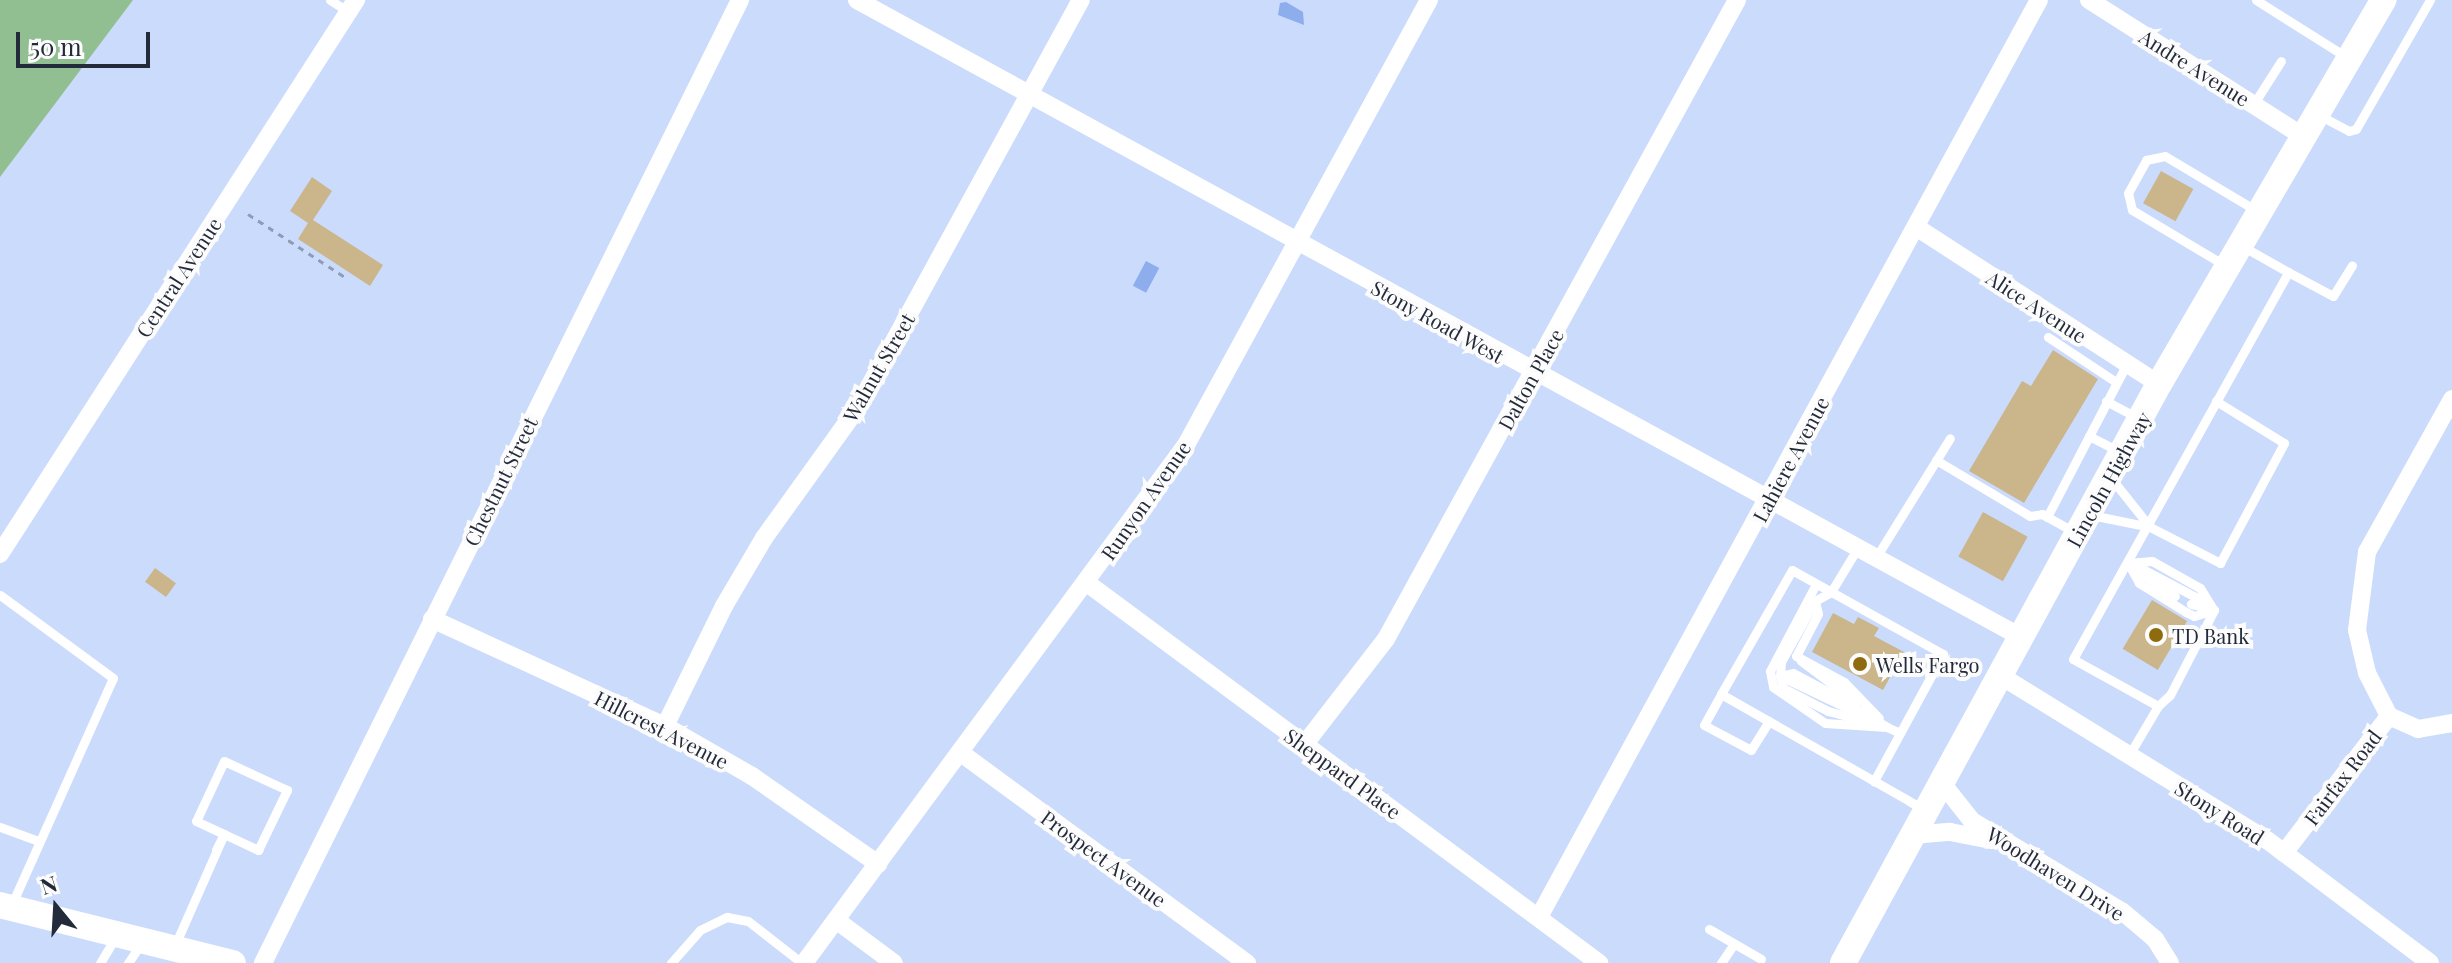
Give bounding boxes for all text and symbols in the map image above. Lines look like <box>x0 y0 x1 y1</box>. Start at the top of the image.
scale bar <box>20 16 154 66</box>
street label: Andre Avenue <box>2135 24 2255 110</box>
text: 50 m <box>30 30 82 62</box>
street label: Central Avenue <box>130 212 226 342</box>
street label: Alice Avenue <box>1982 265 2092 347</box>
street label: Stony Road West <box>1367 274 1509 368</box>
street label: Walnut Street <box>837 308 919 426</box>
street label: Dalton Place <box>1492 324 1568 434</box>
street label: Lahiere Avenue <box>1747 392 1833 526</box>
street label: Lincoln Highway <box>2061 407 2155 551</box>
street label: Chestnut Street <box>458 412 542 550</box>
street label: Runyon Avenue <box>1095 436 1195 564</box>
place label: TD Bank <box>2172 623 2249 647</box>
marker: TD Bank <box>2147 626 2165 644</box>
place label: Wells Fargo <box>1876 652 1979 676</box>
marker: Wells Fargo <box>1851 655 1869 673</box>
street label: Hillcrest Avenue <box>591 685 733 773</box>
street label: Sheppard Place <box>1280 723 1406 823</box>
street label: Fairfax Road <box>2298 725 2386 829</box>
street label: Stony Road <box>2171 775 2269 849</box>
street label: Prospect Avenue <box>1036 804 1172 912</box>
street label: Woodhaven Drive <box>1983 821 2129 925</box>
north arrow <box>16 867 96 947</box>
text: N <box>36 867 61 901</box>

